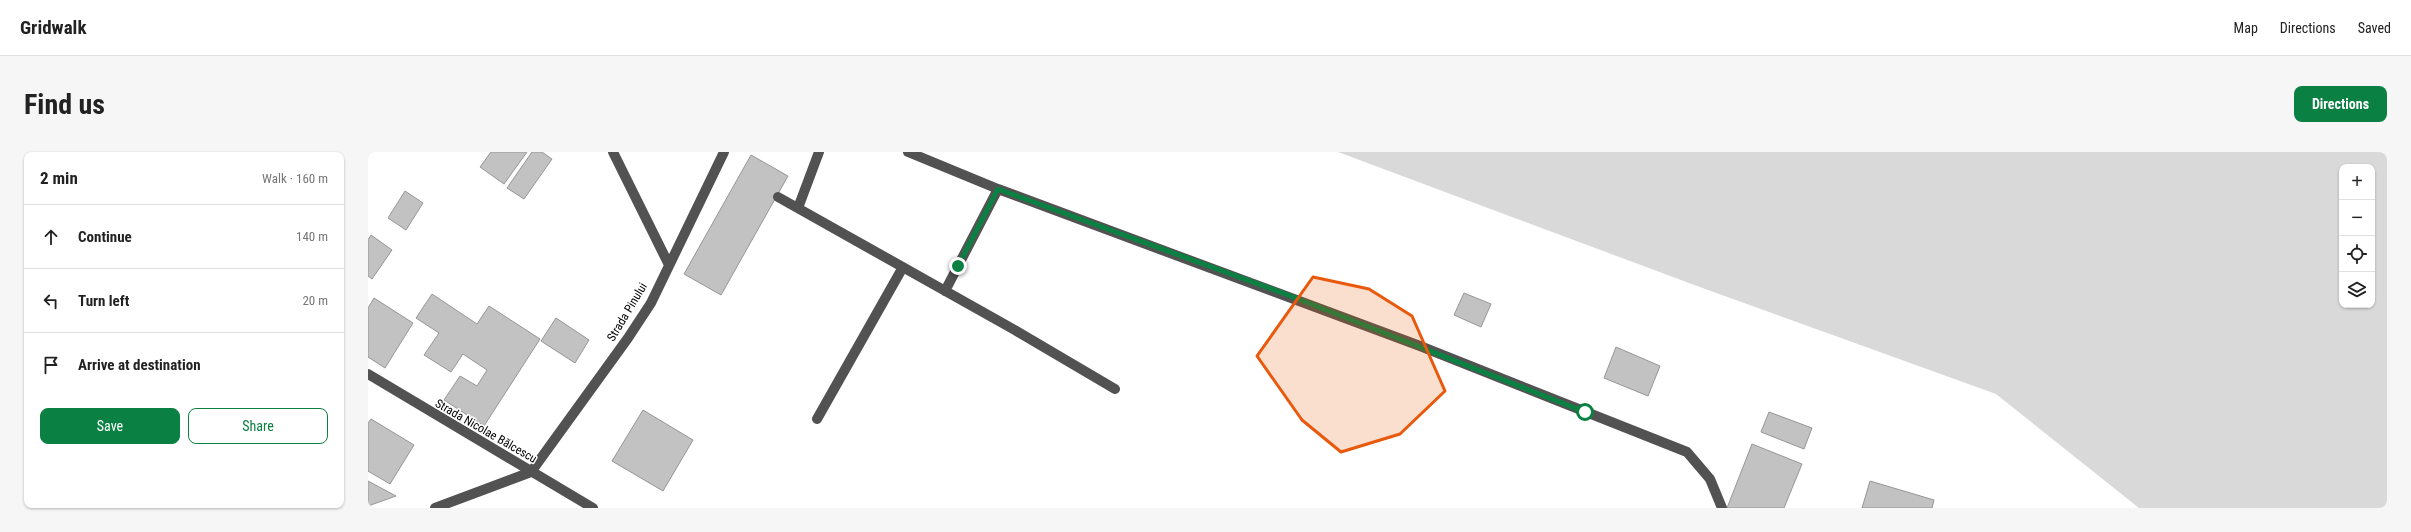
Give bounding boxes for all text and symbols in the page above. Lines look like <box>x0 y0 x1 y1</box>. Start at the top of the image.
text: Gridwalk <box>20 16 86 39</box>
text: Map <box>2234 20 2258 36</box>
text: Directions <box>2280 20 2336 36</box>
text: Saved <box>2358 20 2391 36</box>
button: Directions <box>2294 86 2387 122</box>
text: Find us <box>24 88 105 121</box>
map controls <box>2339 164 2375 308</box>
button: + <box>2339 164 2375 200</box>
text: 2 min <box>40 168 78 188</box>
text: Walk · 160 m <box>262 171 328 186</box>
button: − <box>2339 200 2375 236</box>
icon: ahead <box>40 226 62 248</box>
text: Continue <box>78 228 132 246</box>
text: 140 m <box>296 229 328 244</box>
button: locate <box>2339 236 2375 272</box>
route end <box>949 257 967 275</box>
button: layers <box>2339 272 2375 308</box>
street label: Strada Pinului <box>604 280 650 344</box>
icon: left <box>40 290 62 312</box>
text: Turn left <box>78 292 129 310</box>
text: 20 m <box>302 293 328 308</box>
icon: arrive <box>40 354 62 376</box>
text: Arrive at destination <box>78 356 201 374</box>
street label: Strada Nicolae Bălcescu <box>433 396 539 466</box>
route start <box>1576 403 1594 421</box>
button: Save <box>40 408 180 444</box>
button: Share <box>188 408 328 444</box>

